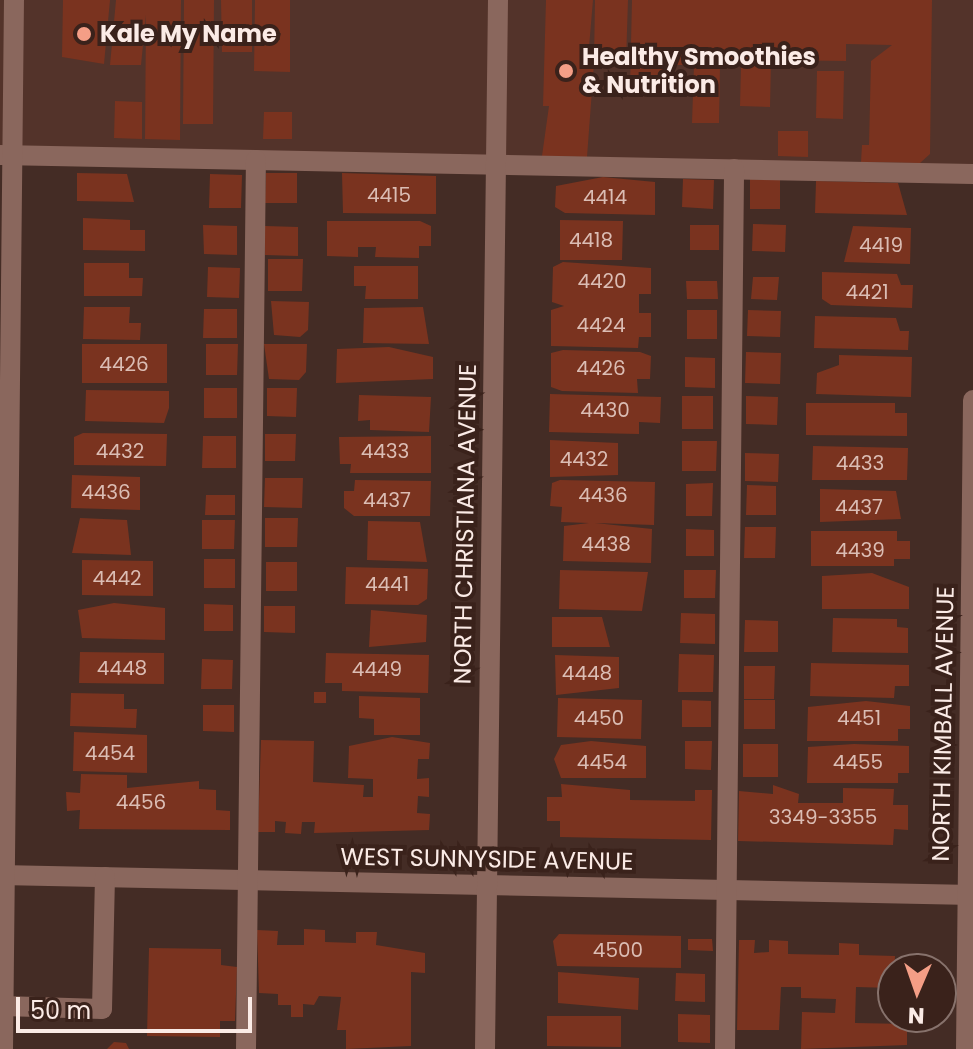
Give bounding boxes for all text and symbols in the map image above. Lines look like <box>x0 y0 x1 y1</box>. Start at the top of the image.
place label: Kale My Name <box>100 20 277 48</box>
marker: Kale My Name <box>75 25 93 43</box>
place label: Healthy Smoothies & Nutrition <box>582 43 816 99</box>
marker: Healthy Smoothies & Nutrition <box>557 62 575 80</box>
house number: 4415 <box>367 183 411 207</box>
house number: 4414 <box>583 185 627 209</box>
house number: 4418 <box>569 228 613 252</box>
house number: 4419 <box>859 233 903 257</box>
house number: 4420 <box>577 269 627 293</box>
house number: 4421 <box>845 280 889 304</box>
house number: 4424 <box>576 313 626 337</box>
house number: 4426 <box>99 352 149 376</box>
house number: 4426 <box>576 356 626 380</box>
street label: NORTH CHRISTIANA AVENUE <box>448 363 482 685</box>
house number: 4430 <box>580 398 630 422</box>
house number: 4432 <box>96 439 144 463</box>
house number: 4433 <box>361 439 409 463</box>
house number: 4432 <box>560 447 608 471</box>
house number: 4433 <box>836 451 884 475</box>
house number: 4436 <box>81 480 131 504</box>
house number: 4436 <box>578 483 628 507</box>
house number: 4437 <box>363 488 411 512</box>
house number: 4437 <box>835 495 883 519</box>
house number: 4438 <box>581 532 631 556</box>
house number: 4439 <box>835 538 885 562</box>
house number: 4442 <box>92 566 142 590</box>
house number: 4441 <box>365 572 409 596</box>
street label: NORTH KIMBALL AVENUE <box>926 586 960 862</box>
house number: 4448 <box>97 656 147 680</box>
house number: 4449 <box>352 657 402 681</box>
house number: 4448 <box>562 661 612 685</box>
house number: 4450 <box>574 706 624 730</box>
house number: 4451 <box>837 706 881 730</box>
house number: 4454 <box>85 741 135 765</box>
house number: 4454 <box>577 750 627 774</box>
house number: 4455 <box>833 750 883 774</box>
house number: 4456 <box>116 790 166 814</box>
house number: 3349-3355 <box>769 805 877 829</box>
street label: WEST SUNNYSIDE AVENUE <box>340 842 634 876</box>
house number: 4500 <box>593 938 643 962</box>
north arrow <box>877 953 957 1033</box>
scale bar <box>20 981 256 1031</box>
text: 50 m <box>30 994 91 1027</box>
text: N <box>907 1000 925 1031</box>

